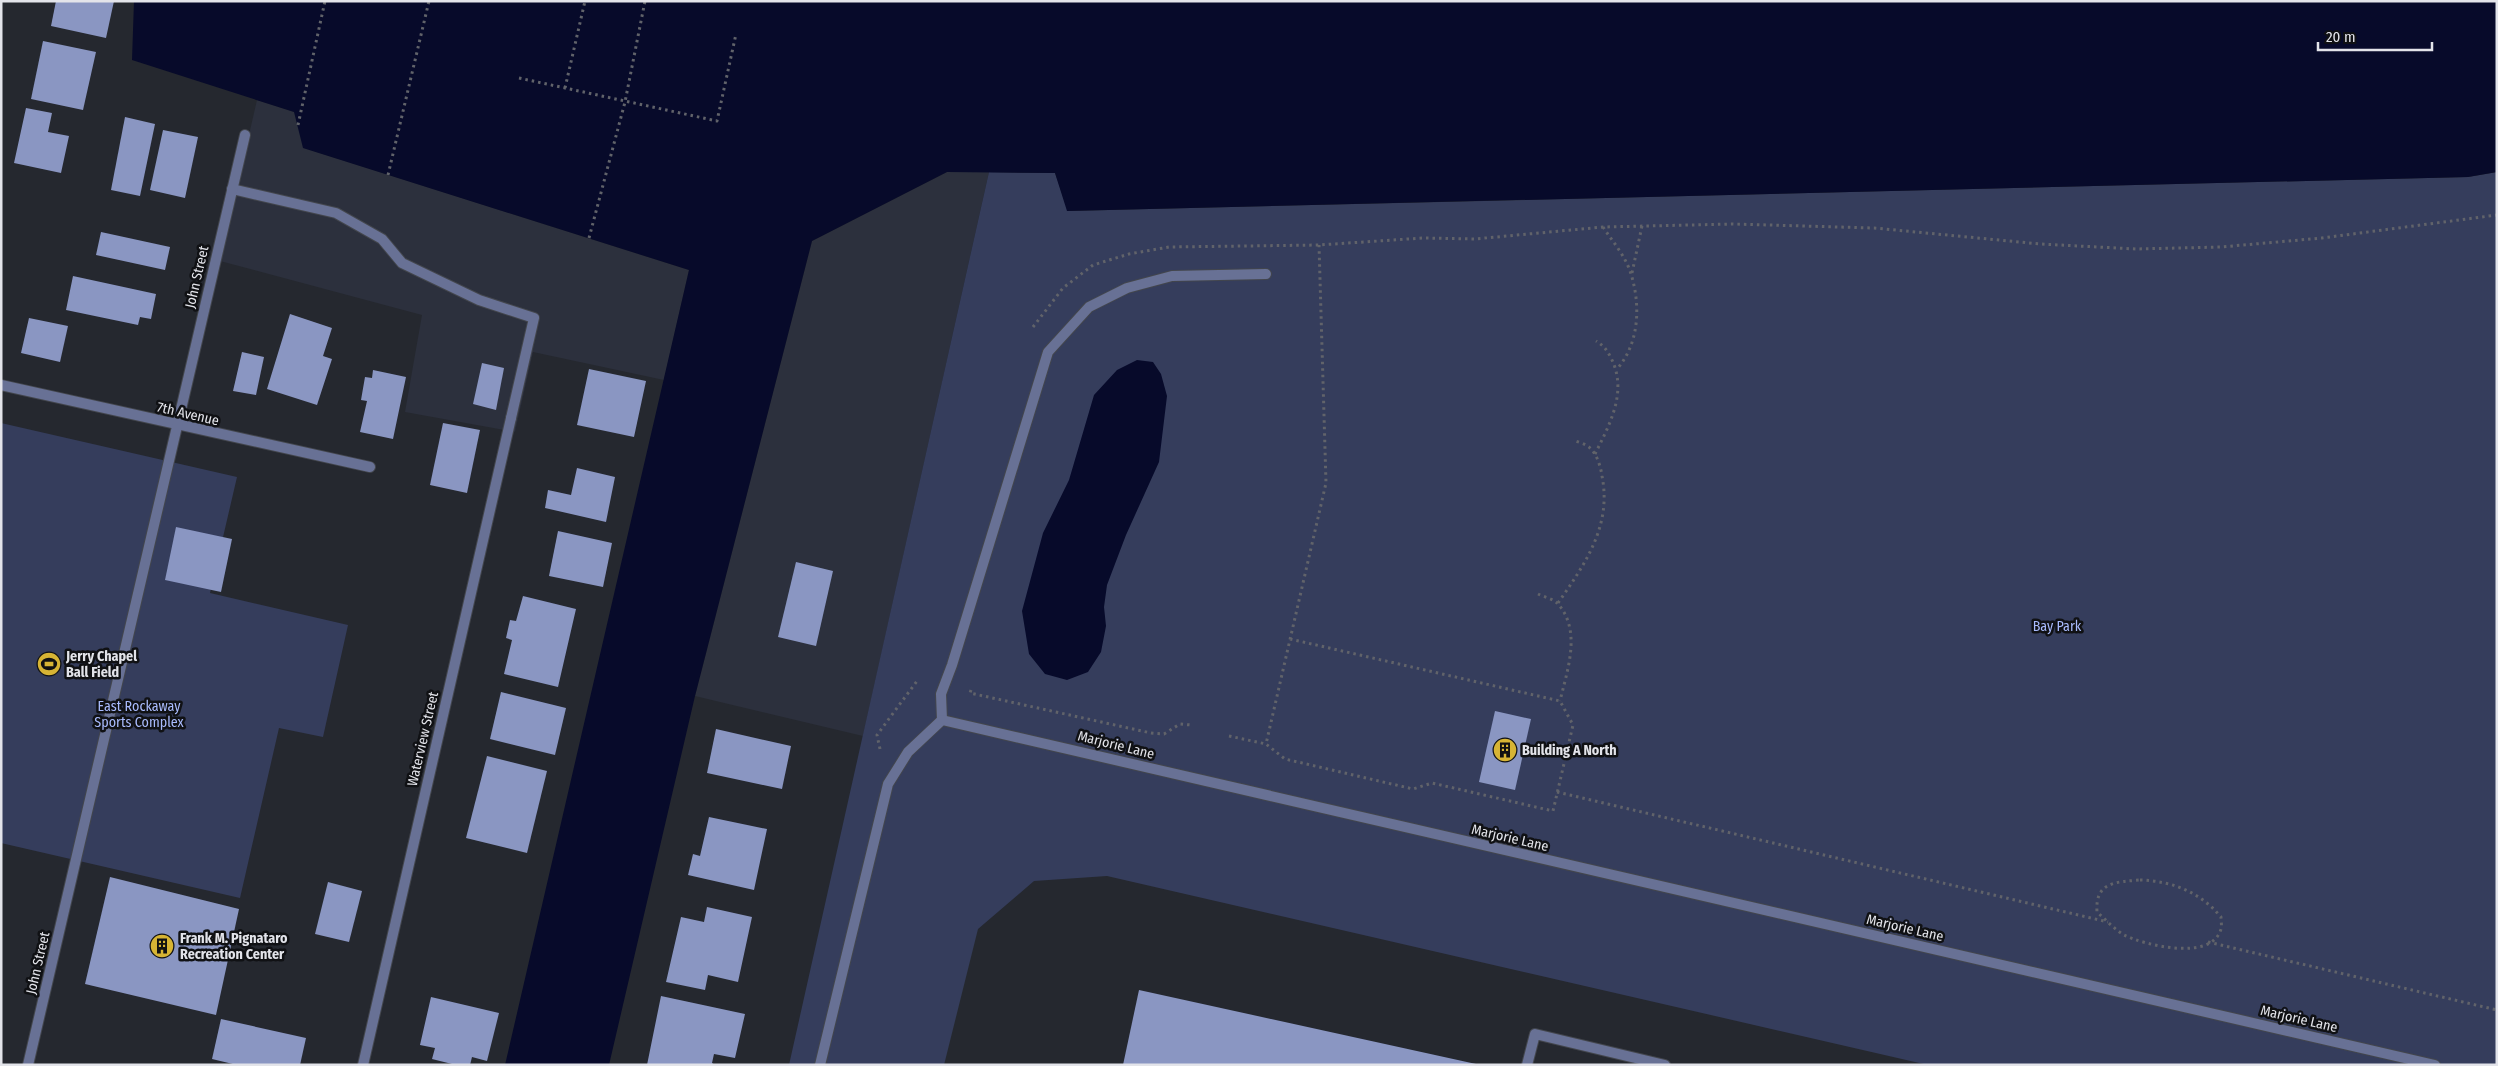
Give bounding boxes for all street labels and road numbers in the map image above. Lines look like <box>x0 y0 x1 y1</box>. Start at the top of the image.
street label: John Street <box>182 244 213 310</box>
street label: 7th Avenue <box>155 399 221 429</box>
street label: Waterview Street <box>404 690 442 788</box>
street label: Marjorie Lane <box>1076 727 1156 763</box>
street label: Marjorie Lane <box>1470 821 1550 855</box>
street label: Marjorie Lane <box>1865 911 1945 945</box>
street label: John Street <box>23 930 54 996</box>
street label: Marjorie Lane <box>2259 1002 2339 1036</box>

